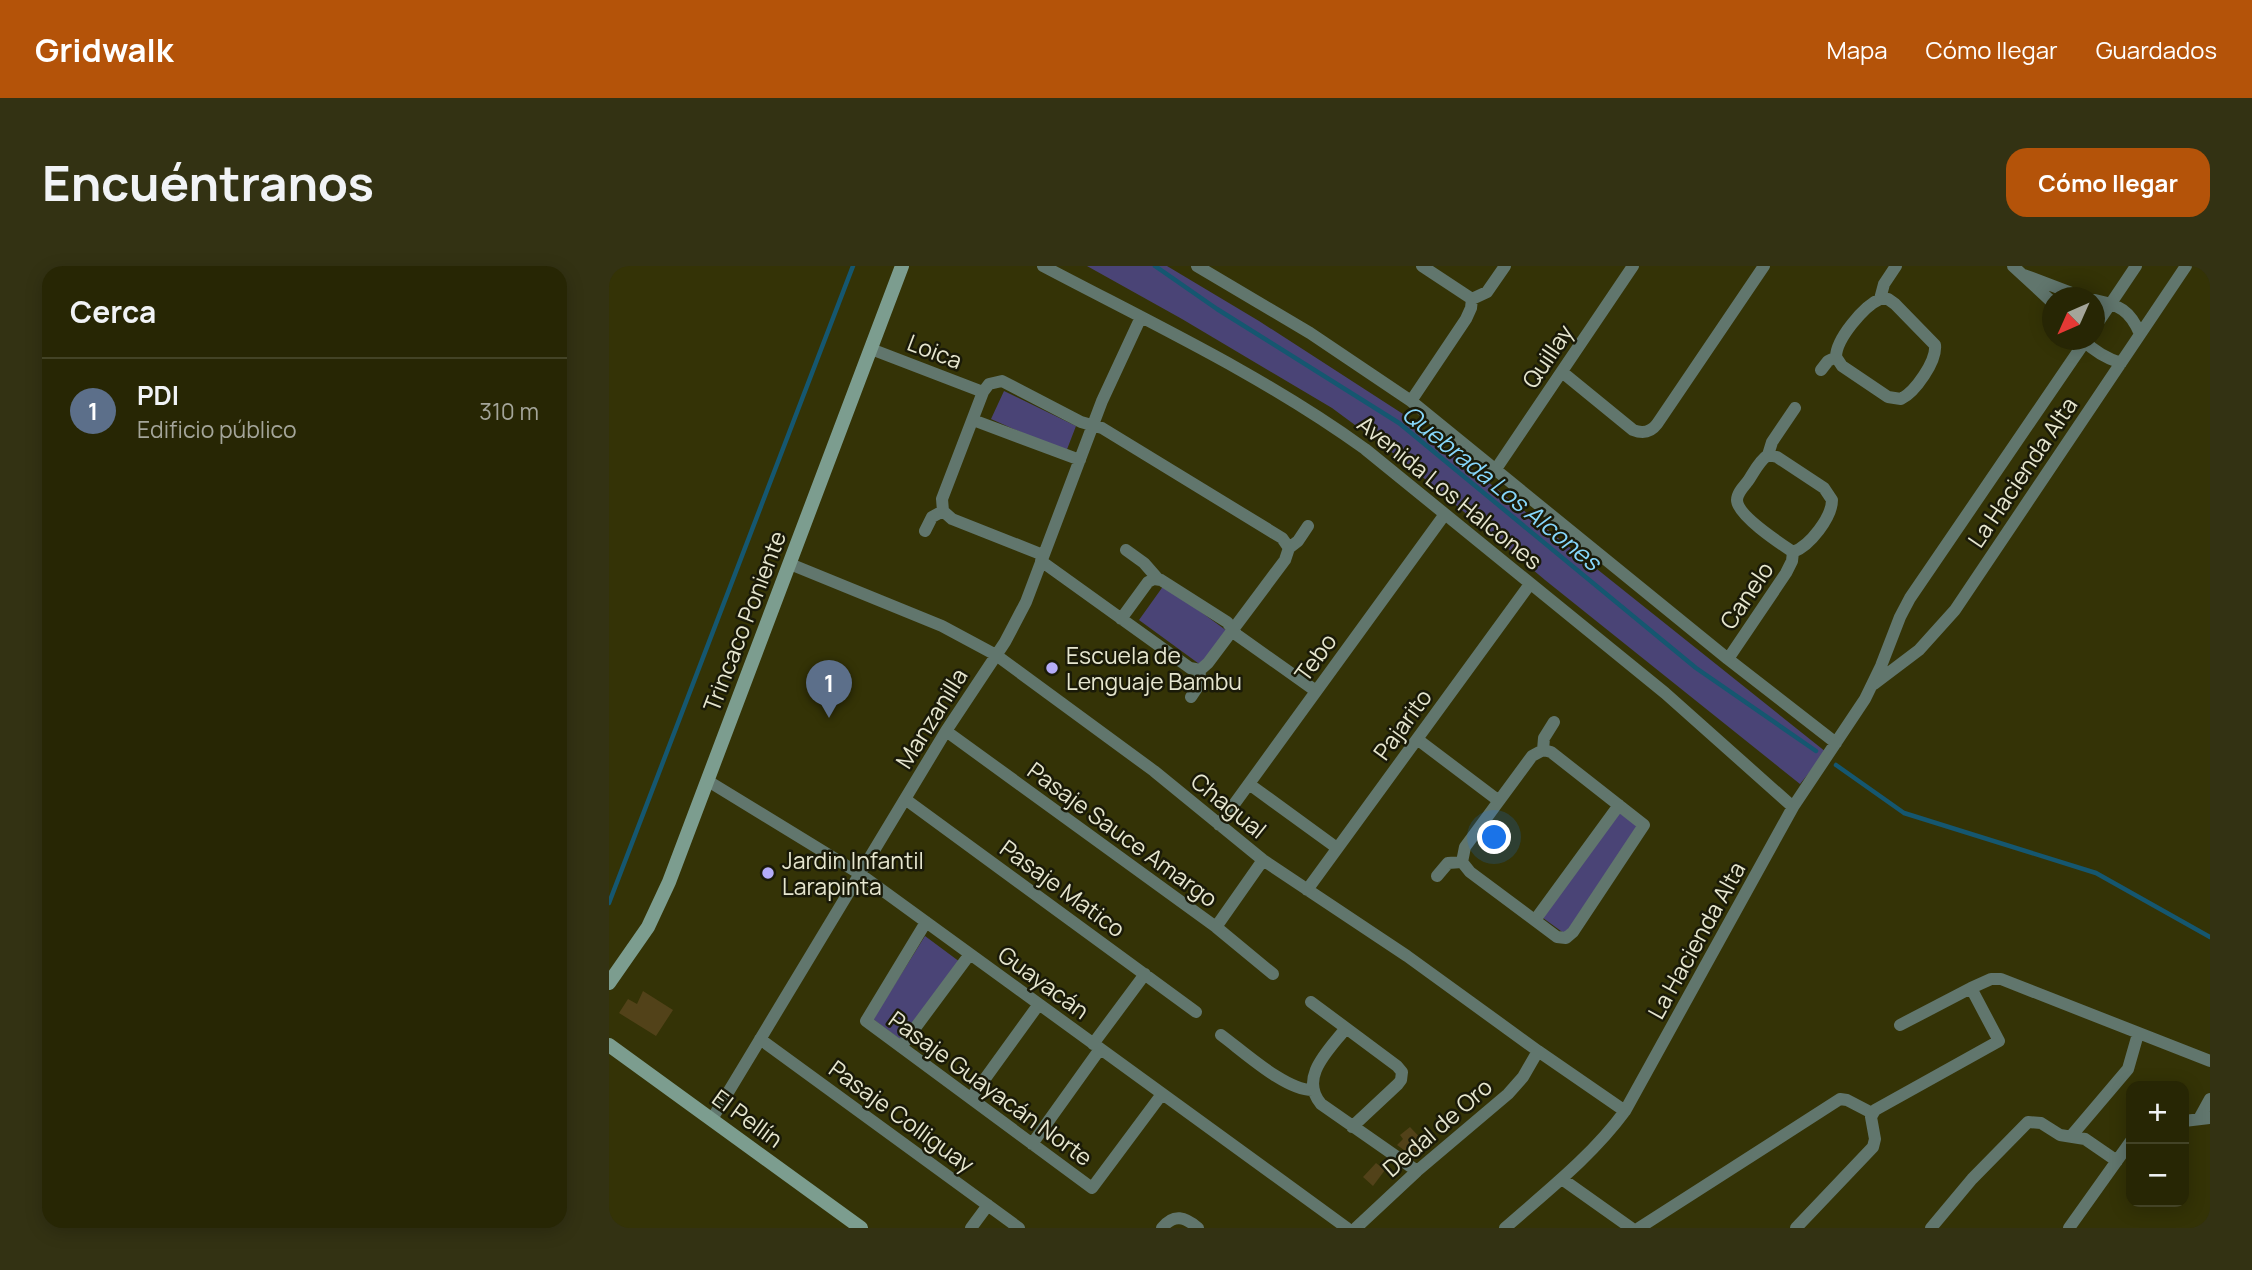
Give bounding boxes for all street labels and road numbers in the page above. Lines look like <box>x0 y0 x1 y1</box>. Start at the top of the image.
street label: Quillay <box>1514 318 1580 394</box>
street label: Loica <box>903 326 967 376</box>
street label: La Hacienda Alta <box>1960 391 2084 553</box>
street label: Avenida Los Halcones <box>1351 408 1549 576</box>
street label: Trincaco Poniente <box>695 526 793 716</box>
street label: Canelo <box>1712 555 1780 635</box>
street label: Tebo <box>1287 626 1343 688</box>
street label: Manzanilla <box>888 662 974 774</box>
street label: Pajarito <box>1365 682 1439 766</box>
street label: Pasaje Sauce Amargo <box>1021 754 1225 914</box>
street label: Chagual <box>1185 765 1273 845</box>
street label: Pasaje Matico <box>994 832 1132 944</box>
street label: La Hacienda Alta <box>1640 856 1752 1024</box>
street label: Guayacán <box>992 938 1096 1026</box>
street label: Pasaje Guayacán Norte <box>883 1003 1099 1173</box>
street label: Pasaje Colliguay <box>823 1052 981 1180</box>
street label: Dedal de Oro <box>1375 1071 1499 1183</box>
street label: El Pellín <box>706 1082 790 1154</box>

